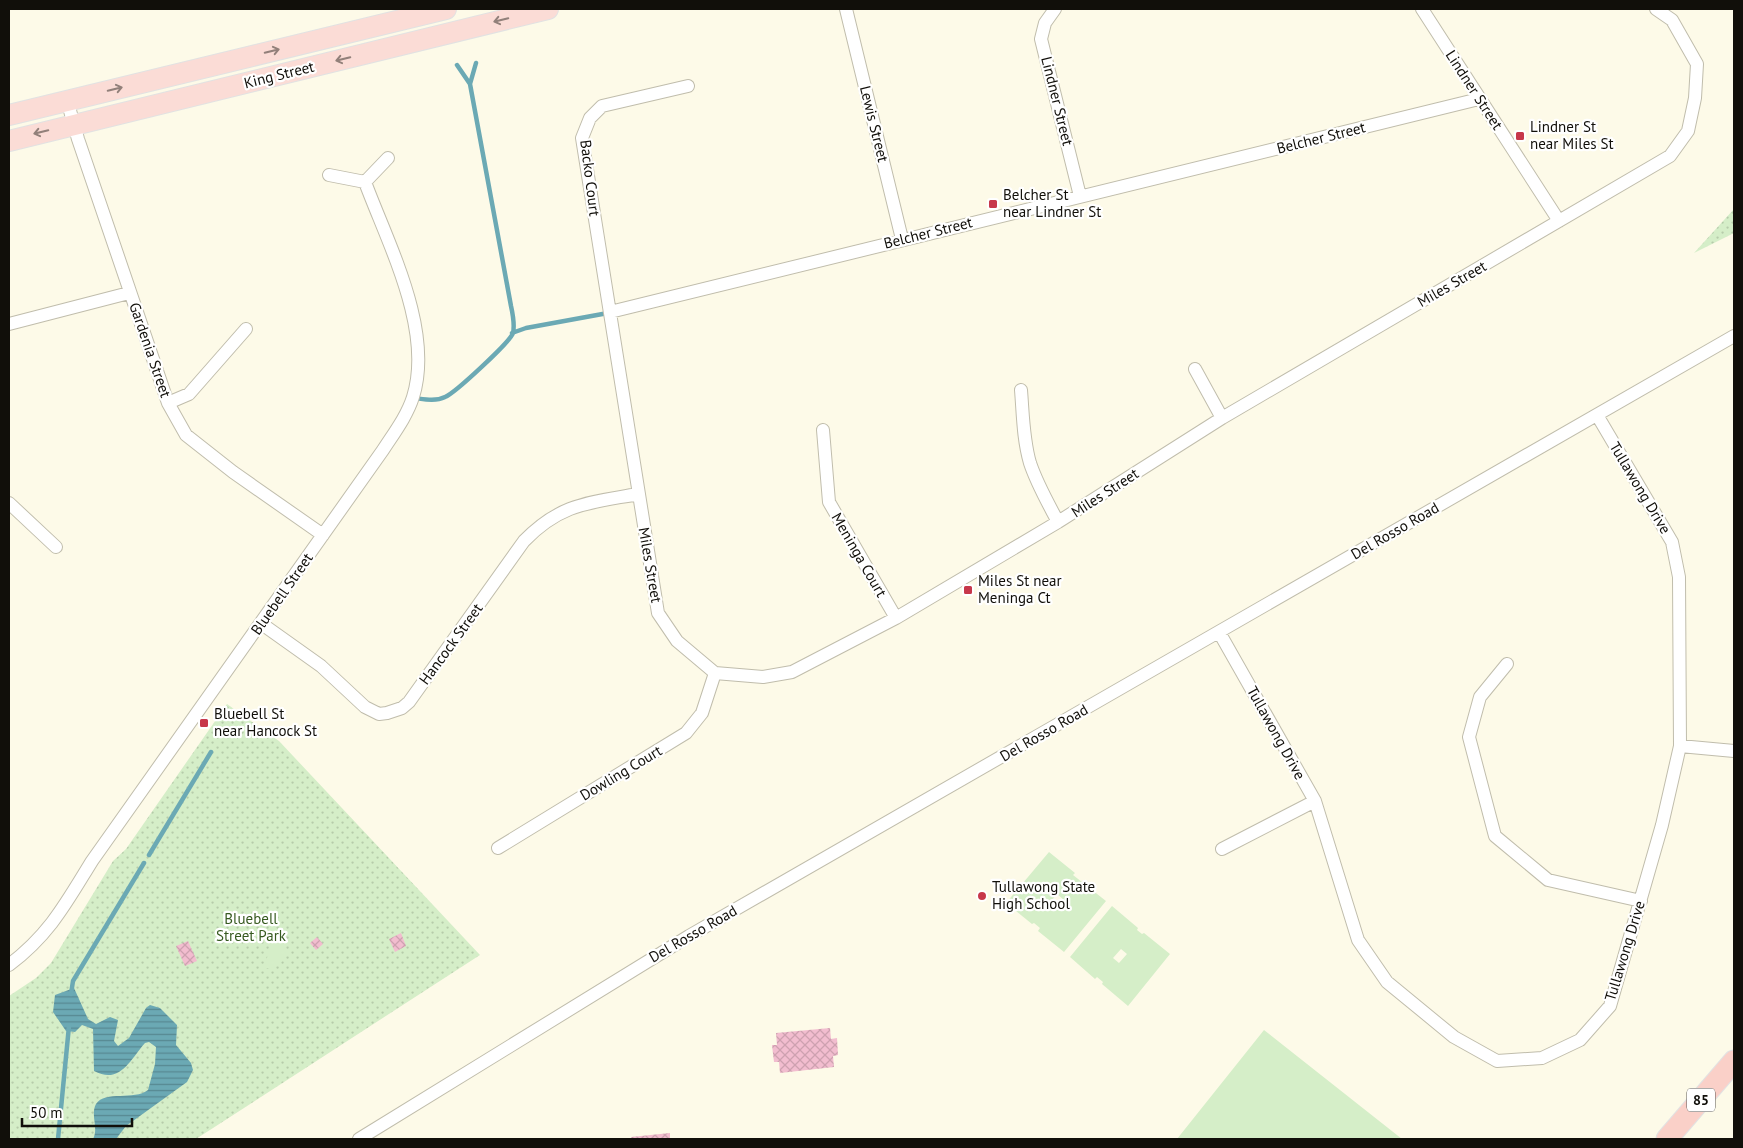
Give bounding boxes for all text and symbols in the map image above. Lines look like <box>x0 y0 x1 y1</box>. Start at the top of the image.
one-way arrow <box>493 16 509 26</box>
one-way arrow <box>264 46 280 55</box>
street label: Lindner Street <box>1442 46 1507 133</box>
street label: Lindner Street <box>1037 54 1078 147</box>
one-way arrow <box>335 55 351 64</box>
street label: King Street <box>242 57 316 92</box>
one-way arrow <box>106 84 122 93</box>
street label: Lewis Street <box>856 84 893 164</box>
street label: Belcher Street <box>1275 117 1367 158</box>
place label: Lindner St near Miles St <box>1530 117 1614 153</box>
one-way arrow <box>34 128 50 138</box>
marker: Lindner St near Miles St <box>1514 130 1526 142</box>
street label: Backo Court <box>576 139 605 217</box>
place label: Belcher St near Lindner St <box>1003 185 1101 221</box>
marker: Belcher St near Lindner St <box>987 198 999 210</box>
street label: Belcher Street <box>882 212 974 253</box>
street label: Miles Street <box>1414 256 1490 311</box>
street label: Gardenia Street <box>125 300 176 400</box>
street label: Tullawong Drive <box>1606 438 1675 537</box>
street label: Miles Street <box>1067 464 1142 521</box>
street label: Del Rosso Road <box>1347 498 1442 563</box>
street label: Meninga Court <box>828 509 891 600</box>
street label: Miles Street <box>634 526 666 604</box>
street label: Bluebell Street <box>246 549 317 638</box>
place label: Miles St near Meninga Ct <box>978 571 1062 607</box>
marker: Miles St near Meninga Ct <box>962 584 974 596</box>
street label: Hancock Street <box>415 599 486 688</box>
street label: Tullawong Drive <box>1243 683 1310 783</box>
street label: Del Rosso Road <box>996 700 1091 765</box>
place label: Bluebell St near Hancock St <box>214 704 317 740</box>
marker: Bluebell St near Hancock St <box>198 717 210 729</box>
street label: Dowling Court <box>576 741 665 804</box>
place label: Tullawong State High School <box>992 877 1095 913</box>
marker: Tullawong State High School <box>976 890 988 902</box>
street label: Tullawong Drive <box>1600 898 1649 1003</box>
street label: Del Rosso Road <box>645 901 740 966</box>
park label: Bluebell Street Park <box>216 909 287 945</box>
road number: 85 <box>1687 1088 1715 1112</box>
scale bar <box>22 1096 132 1128</box>
text: 50 m <box>30 1103 63 1122</box>

